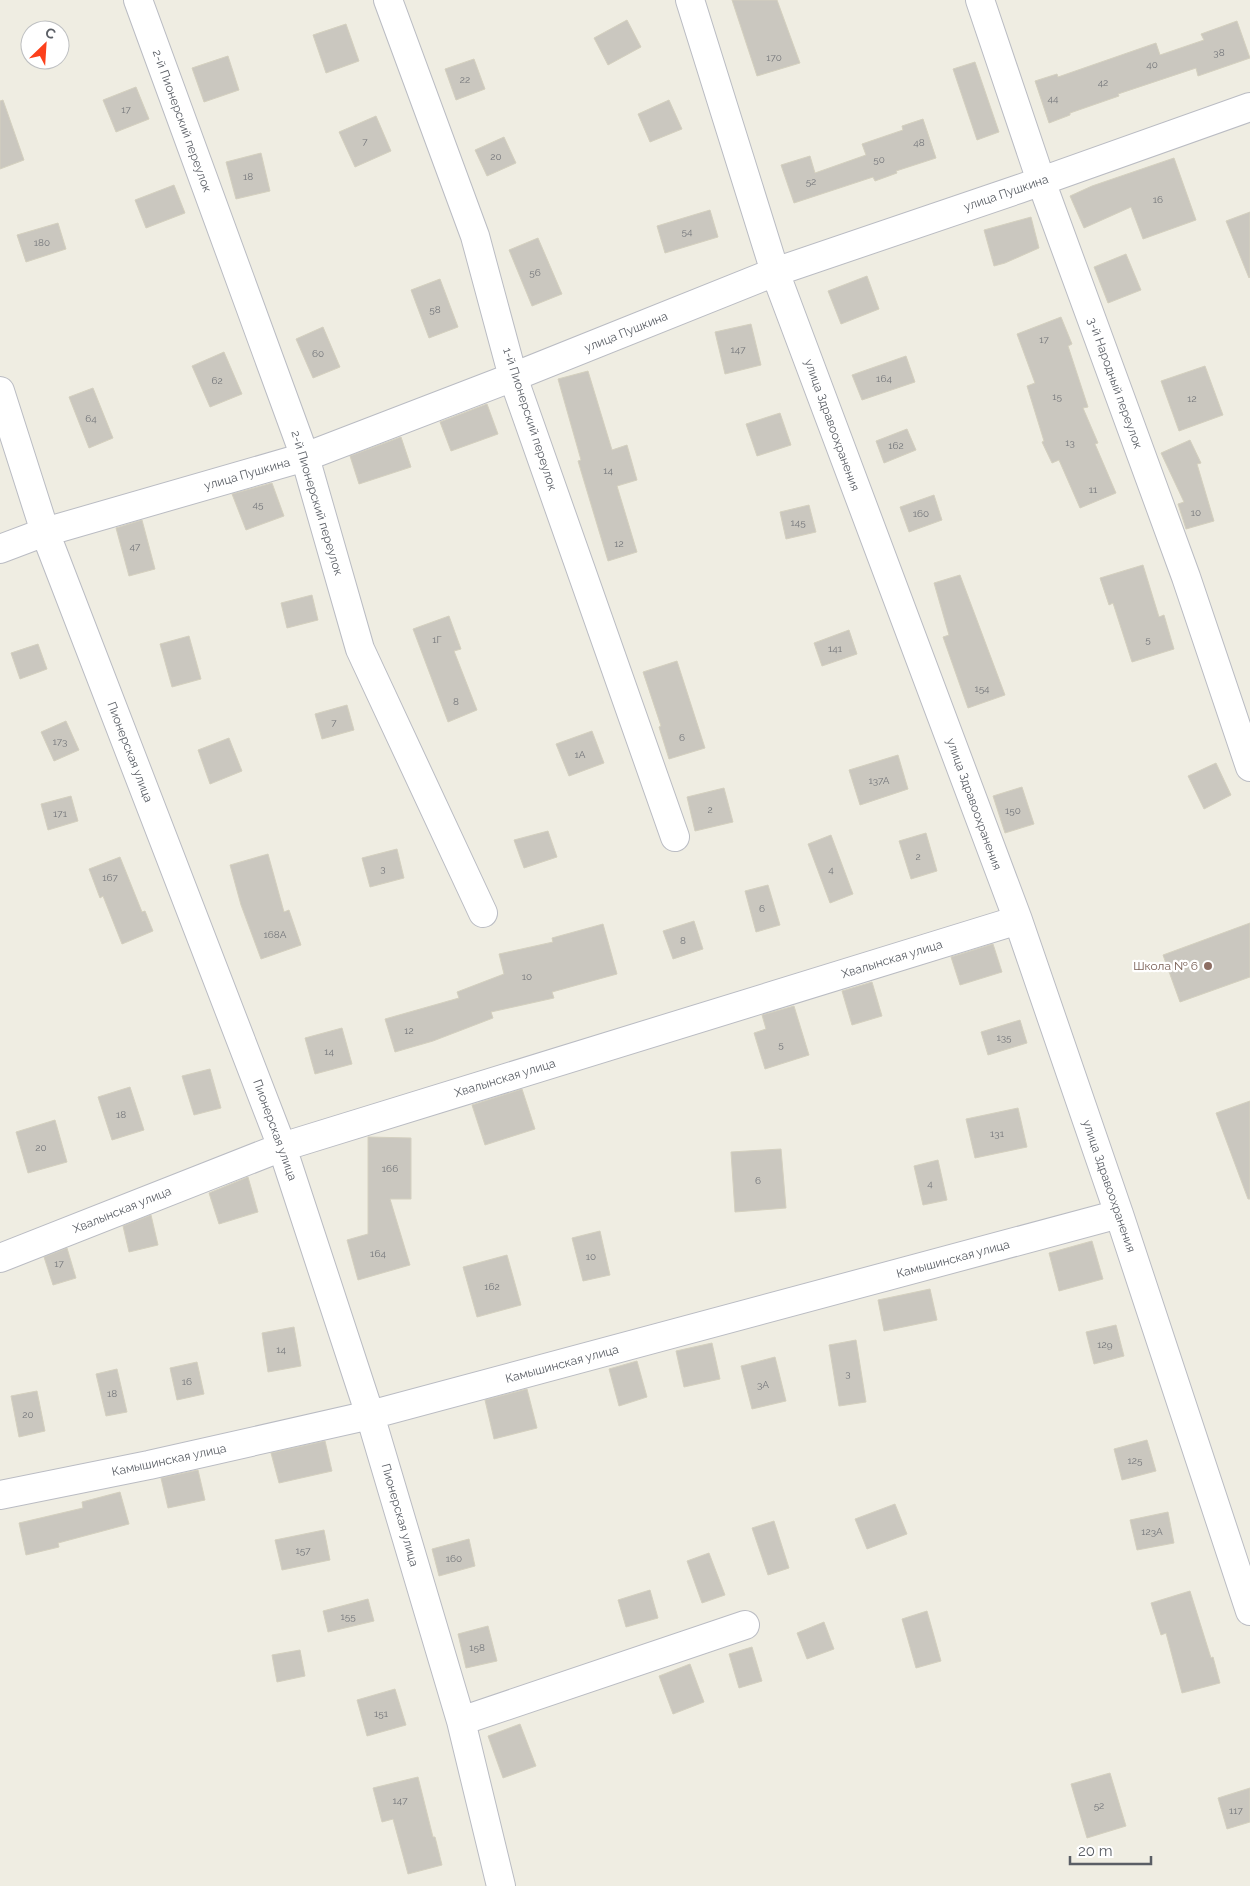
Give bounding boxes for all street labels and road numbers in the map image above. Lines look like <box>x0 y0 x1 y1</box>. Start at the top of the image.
street label: 2-й Пионерский переулок <box>150 48 214 194</box>
street label: улица Пушкина <box>962 172 1050 214</box>
street label: улица Пушкина <box>582 309 670 355</box>
street label: 3-й Народный переулок <box>1085 315 1145 451</box>
street label: 1-й Пионерский переулок <box>500 346 560 492</box>
street label: улица Здравоохранения <box>802 357 862 493</box>
street label: 2-й Пионерский переулок <box>288 429 346 577</box>
street label: улица Пушкина <box>203 455 291 493</box>
street label: Пионерская улица <box>104 700 156 804</box>
street label: улица Здравоохранения <box>944 736 1004 872</box>
street label: Хвалынская улица <box>840 937 944 981</box>
street label: Хвалынская улица <box>453 1056 557 1100</box>
street label: Пионерская улица <box>250 1078 300 1182</box>
street label: улица Здравоохранения <box>1080 1118 1138 1254</box>
street label: Хвалынская улица <box>71 1184 173 1236</box>
street label: Камышинская улица <box>895 1237 1011 1281</box>
street label: Камышинская улица <box>504 1342 620 1386</box>
street label: Камышинская улица <box>110 1441 228 1479</box>
street label: Пионерская улица <box>379 1462 421 1568</box>

